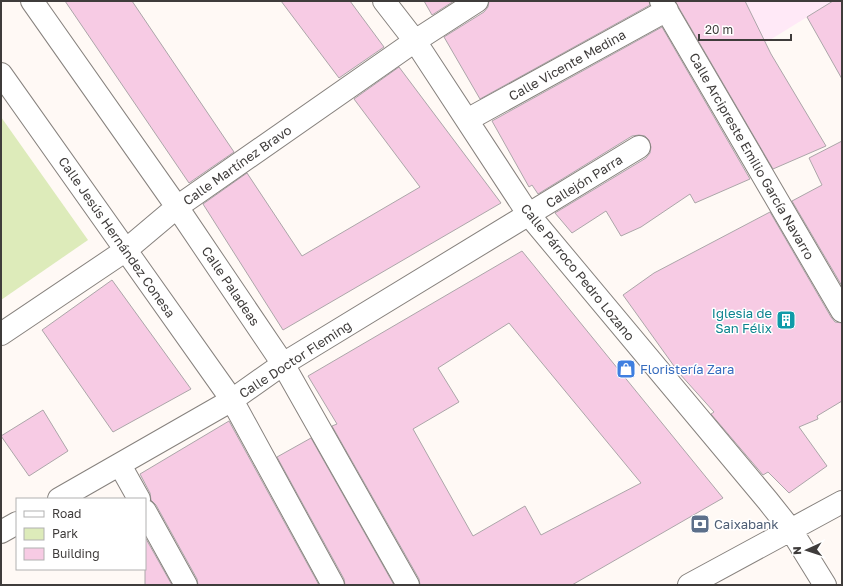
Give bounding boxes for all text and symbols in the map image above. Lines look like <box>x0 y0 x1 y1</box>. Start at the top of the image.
scale bar <box>699 16 791 42</box>
text: 20 m <box>705 22 733 37</box>
street label: Calle Vicente Medina <box>506 26 628 104</box>
street label: Calle Arcipreste Emilio García Navarro <box>686 50 818 262</box>
street label: Calle Martínez Bravo <box>180 121 294 208</box>
street label: Callejón Parra <box>543 151 625 211</box>
street label: Calle Jesús Hernández Conesa <box>55 154 179 320</box>
street label: Calle Párroco Pedro Lozano <box>518 200 638 344</box>
street label: Calle Paladeas <box>199 243 263 329</box>
place label: Iglesia de San Félix <box>712 305 772 336</box>
building icon: Iglesia de San Félix <box>775 309 797 331</box>
street label: Calle Doctor Fleming <box>236 317 354 401</box>
shop icon: Floristería Zara <box>615 358 637 380</box>
place label: Floristería Zara <box>640 361 734 377</box>
legend <box>16 498 146 570</box>
text: Road <box>52 506 81 521</box>
bank icon: Caixabank <box>689 513 711 535</box>
place label: Caixabank <box>714 516 779 532</box>
text: Park <box>52 526 78 541</box>
north arrow <box>787 530 827 570</box>
text: Building <box>52 546 100 561</box>
text: N <box>790 546 803 555</box>

